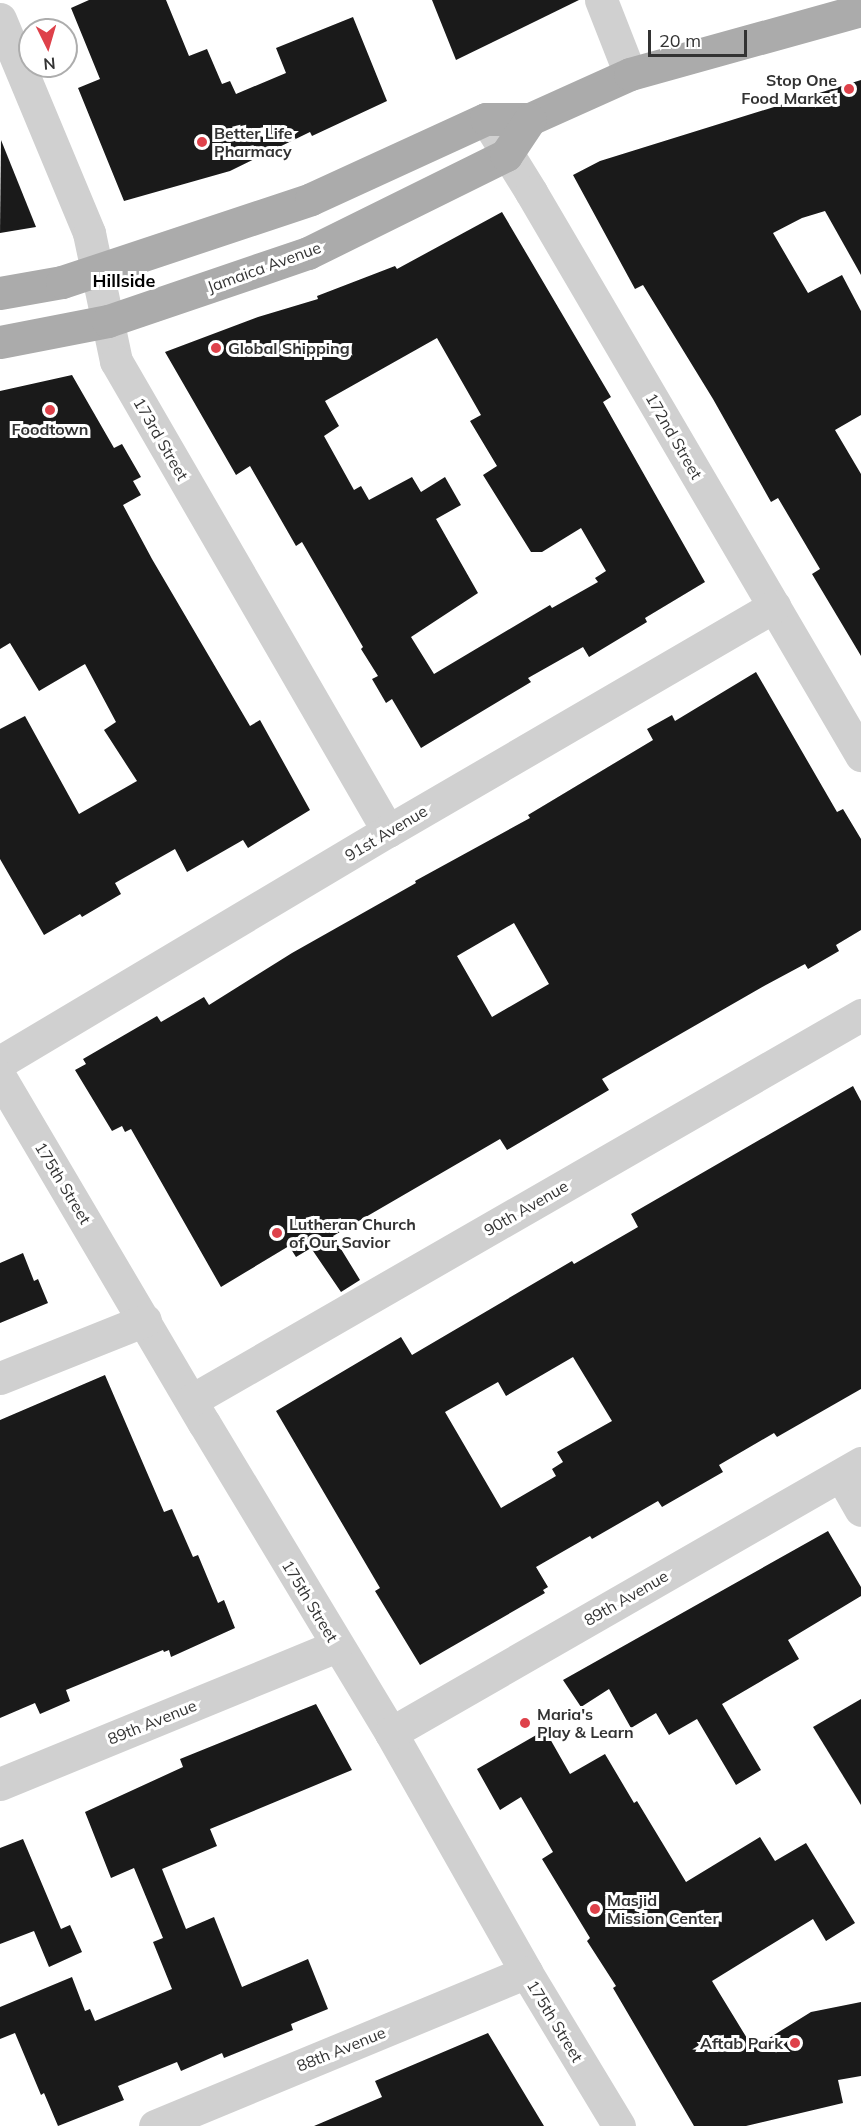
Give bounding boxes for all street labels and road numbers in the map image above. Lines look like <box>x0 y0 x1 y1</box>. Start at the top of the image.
street label: Jamaica Avenue <box>204 238 324 296</box>
street label: 172nd Street <box>642 390 706 482</box>
street label: 173rd Street <box>130 394 192 484</box>
street label: 91st Avenue <box>341 801 431 865</box>
street label: 175th Street <box>31 1139 95 1227</box>
street label: 90th Avenue <box>480 1176 572 1240</box>
street label: 175th Street <box>278 1557 342 1645</box>
street label: 89th Avenue <box>580 1566 672 1630</box>
street label: 89th Avenue <box>105 1695 199 1749</box>
street label: 175th Street <box>523 1977 587 2065</box>
street label: 88th Avenue <box>294 2022 388 2076</box>

